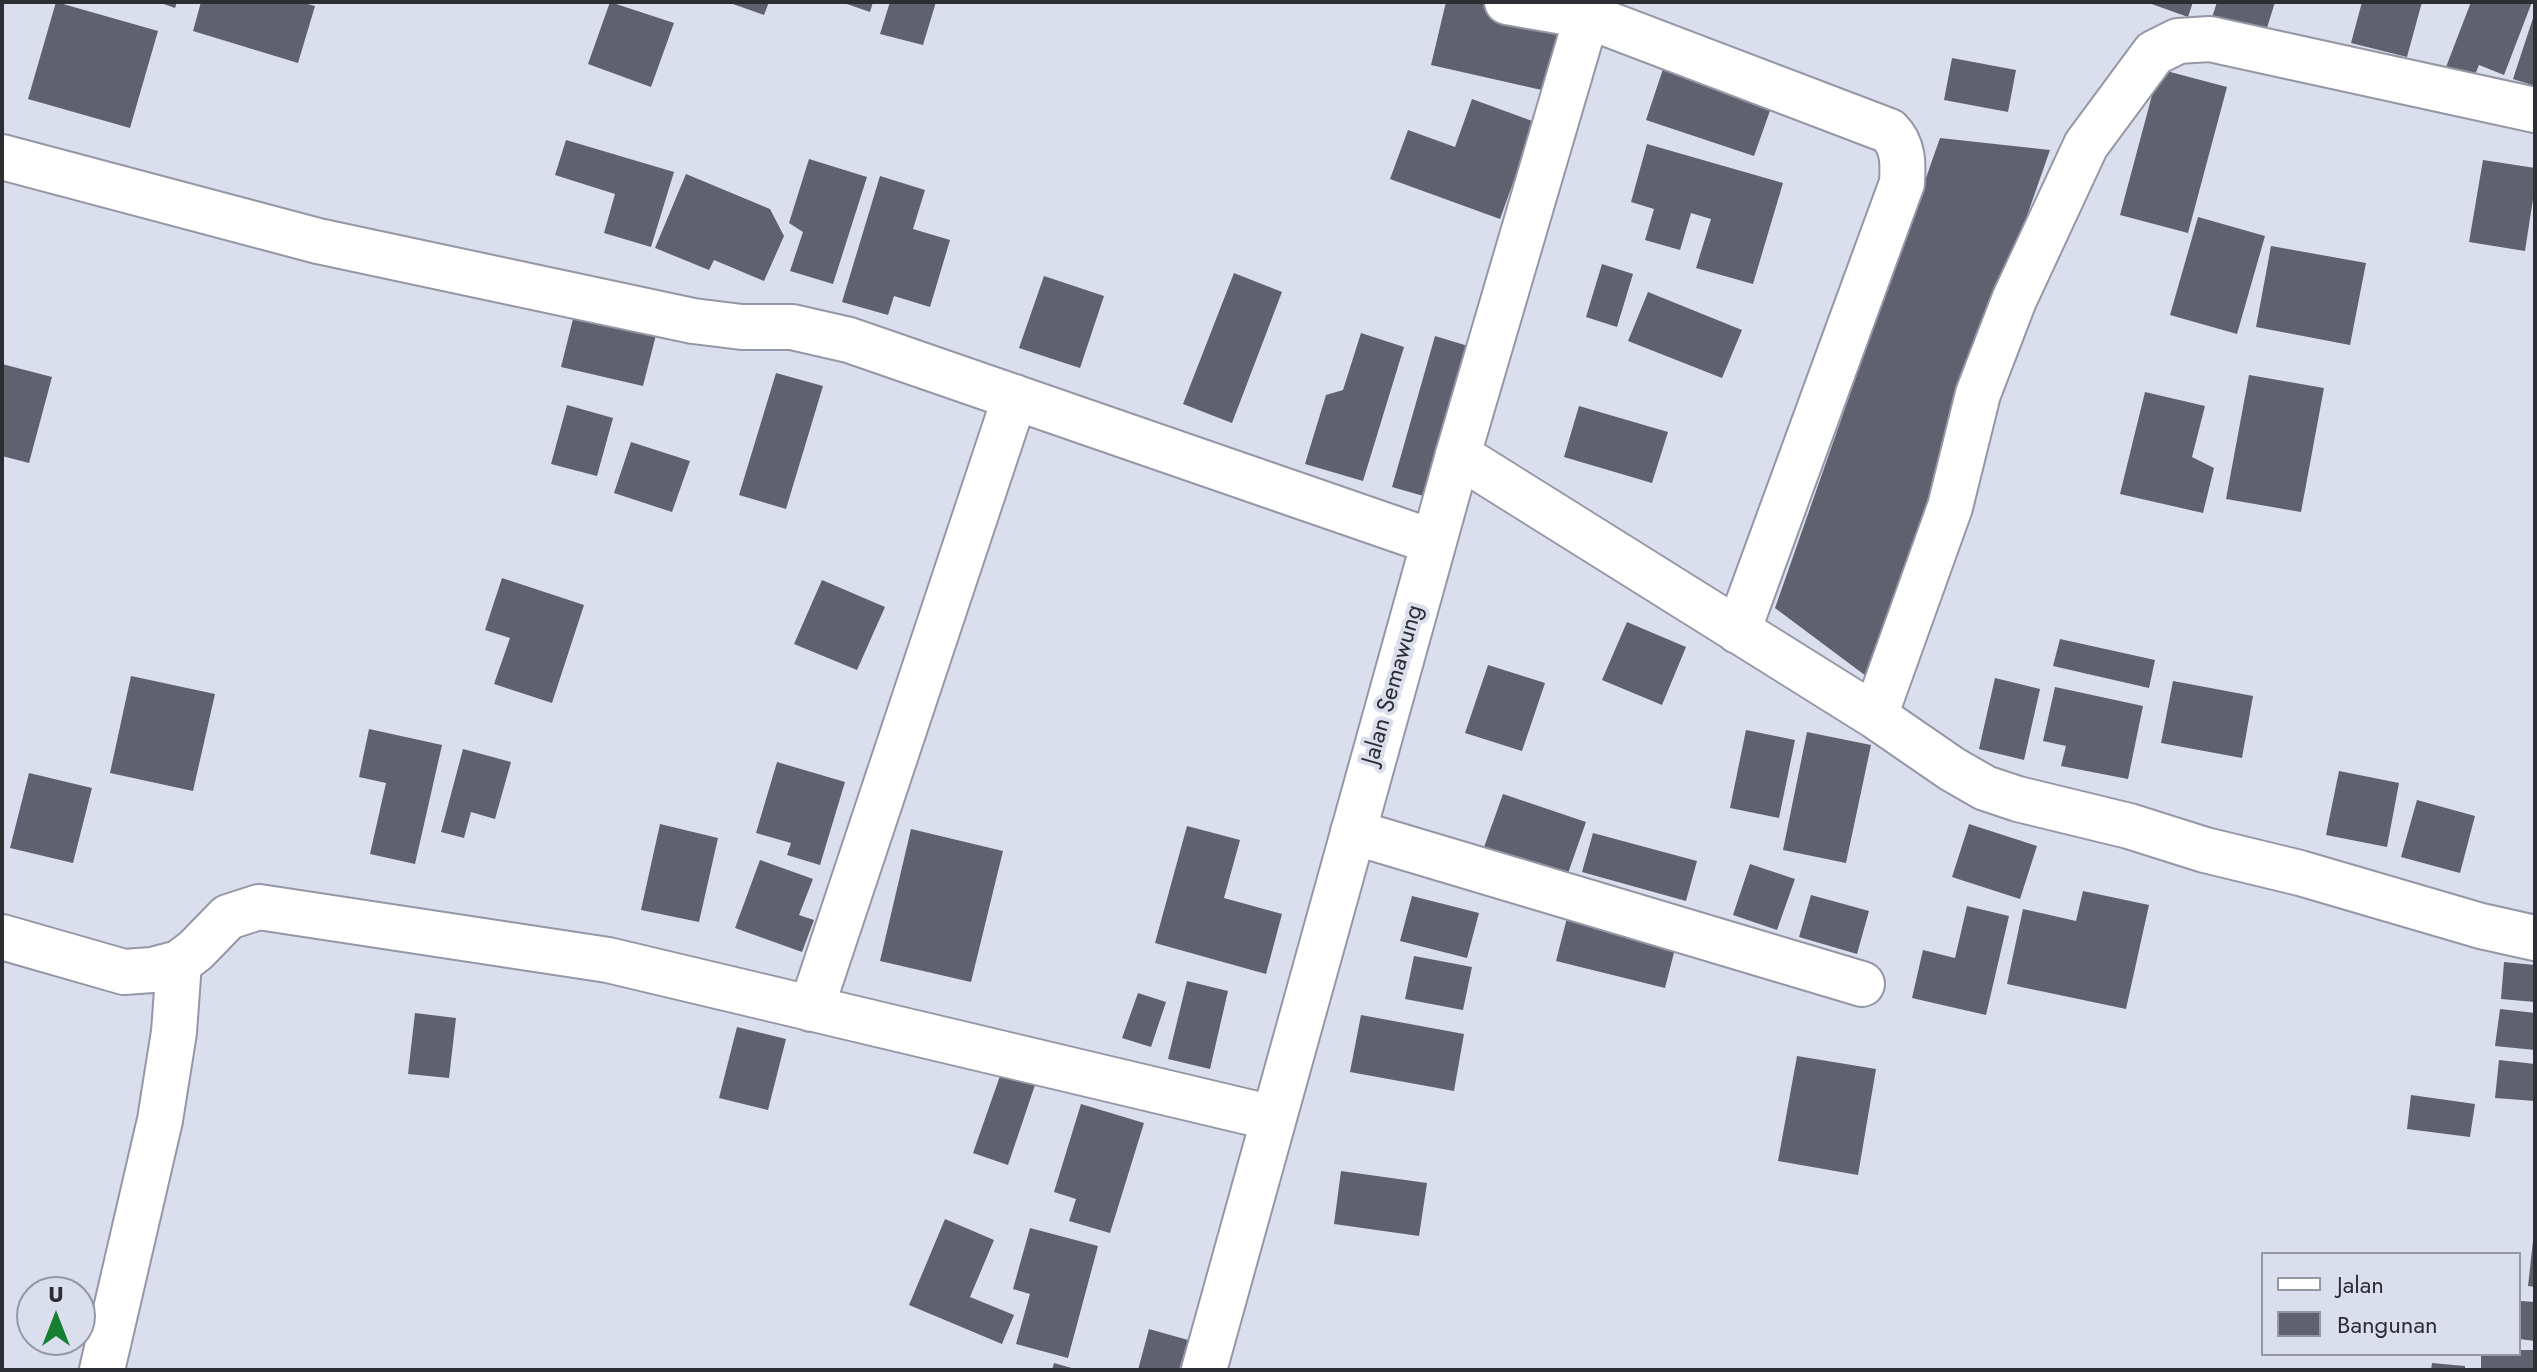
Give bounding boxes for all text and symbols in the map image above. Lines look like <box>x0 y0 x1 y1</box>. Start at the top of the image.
street label: Jalan Semawung <box>1357 602 1431 768</box>
legend <box>2261 1252 2521 1356</box>
text: Jalan <box>2337 1267 2384 1302</box>
north arrow <box>16 1276 96 1356</box>
text: U <box>48 1278 64 1310</box>
text: Bangunan <box>2337 1307 2438 1342</box>

